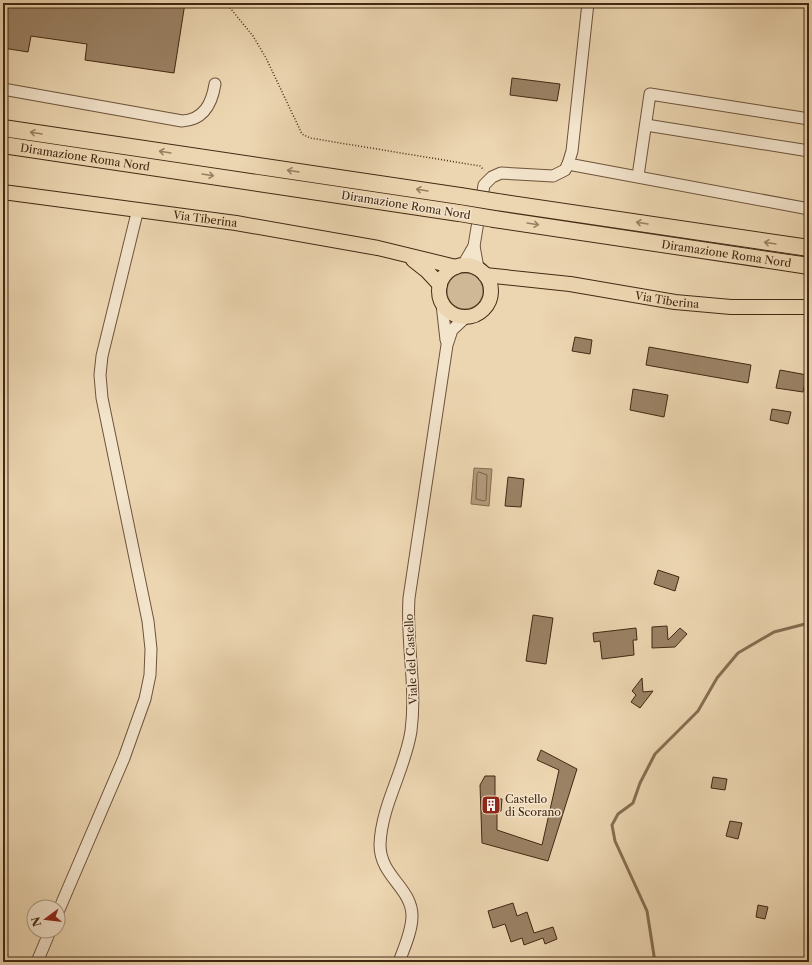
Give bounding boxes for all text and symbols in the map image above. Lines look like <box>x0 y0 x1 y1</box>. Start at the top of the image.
one-way arrow <box>30 129 43 137</box>
street label: Diramazione Roma Nord <box>19 141 151 174</box>
one-way arrow <box>158 148 171 156</box>
one-way arrow <box>287 167 300 175</box>
one-way arrow <box>201 171 214 179</box>
one-way arrow <box>416 186 429 194</box>
street label: Diramazione Roma Nord <box>340 188 472 222</box>
street label: Via Tiberina <box>171 208 238 230</box>
one-way arrow <box>636 219 649 227</box>
one-way arrow <box>526 220 539 228</box>
street label: Diramazione Roma Nord <box>661 237 792 270</box>
one-way arrow <box>764 239 777 247</box>
street label: Via Tiberina <box>633 288 700 311</box>
street label: Viale del Castello <box>402 613 420 706</box>
place label: Castello di Scorano <box>505 792 561 819</box>
building icon: Castello di Scorano <box>480 794 502 816</box>
north arrow <box>26 899 66 939</box>
text: N <box>28 915 44 928</box>

